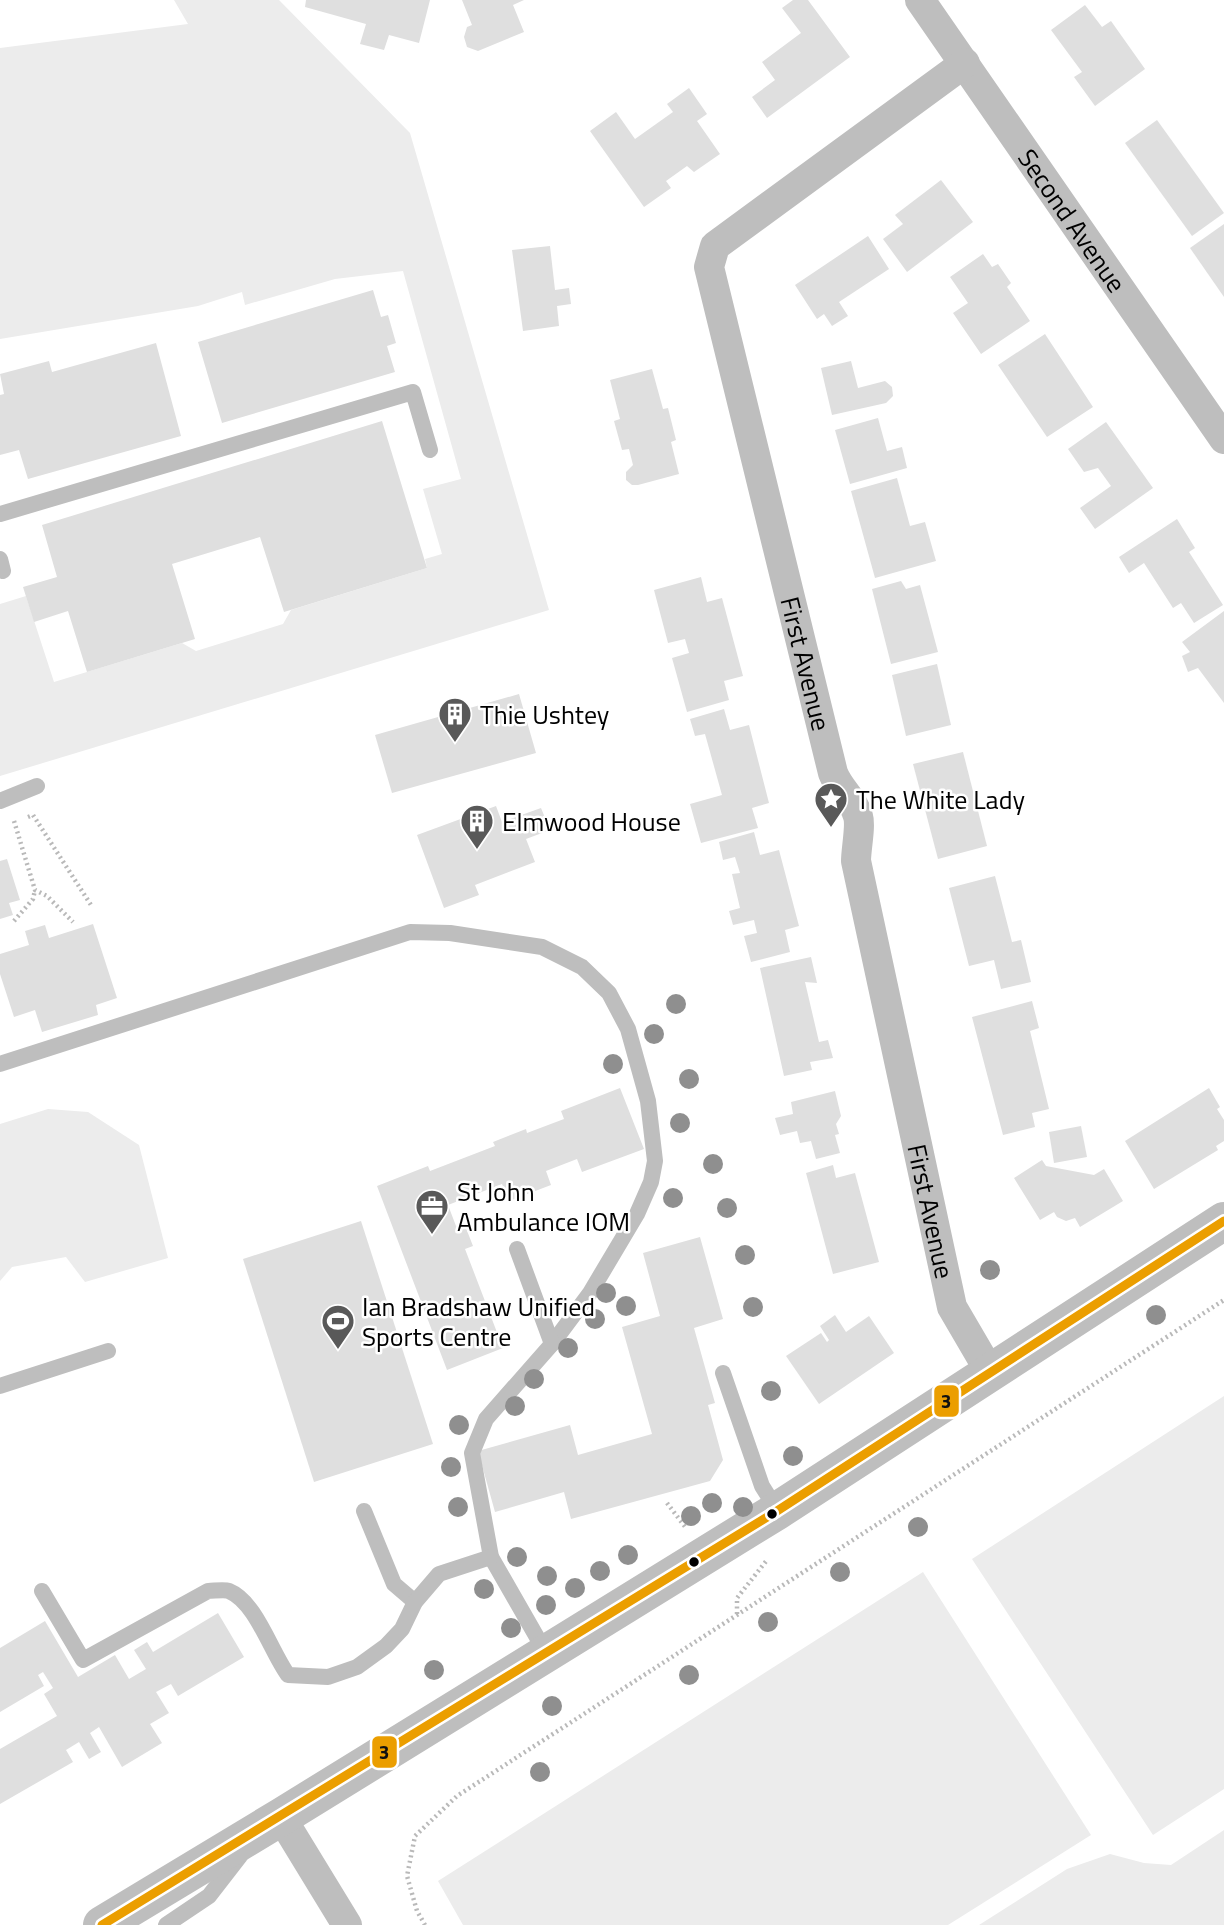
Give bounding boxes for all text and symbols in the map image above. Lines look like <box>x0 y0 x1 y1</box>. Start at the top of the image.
street label: Second Avenue <box>1009 141 1136 300</box>
street label: First Avenue <box>771 593 841 735</box>
building icon: Thie Ushtey <box>436 695 474 744</box>
place label: Thie Ushtey <box>480 695 609 734</box>
place icon: The White Lady <box>812 780 850 829</box>
place label: The White Lady <box>856 780 1025 819</box>
building icon: Elmwood House <box>458 802 496 851</box>
place label: Elmwood House <box>502 802 681 841</box>
street label: First Avenue <box>898 1140 965 1282</box>
place label: St John Ambulance IOM <box>457 1172 630 1241</box>
office icon: St John Ambulance IOM <box>413 1187 451 1236</box>
place label: Ian Bradshaw Unified Sports Centre <box>362 1287 595 1356</box>
sports icon: Ian Bradshaw Unified Sports Centre <box>319 1302 357 1351</box>
line badge: 3 <box>933 1384 960 1418</box>
text: 3 <box>941 1386 951 1415</box>
unlabelled marker <box>765 1507 779 1521</box>
unlabelled marker <box>687 1555 701 1569</box>
line badge: 3 <box>371 1735 398 1769</box>
text: 3 <box>379 1737 389 1766</box>

